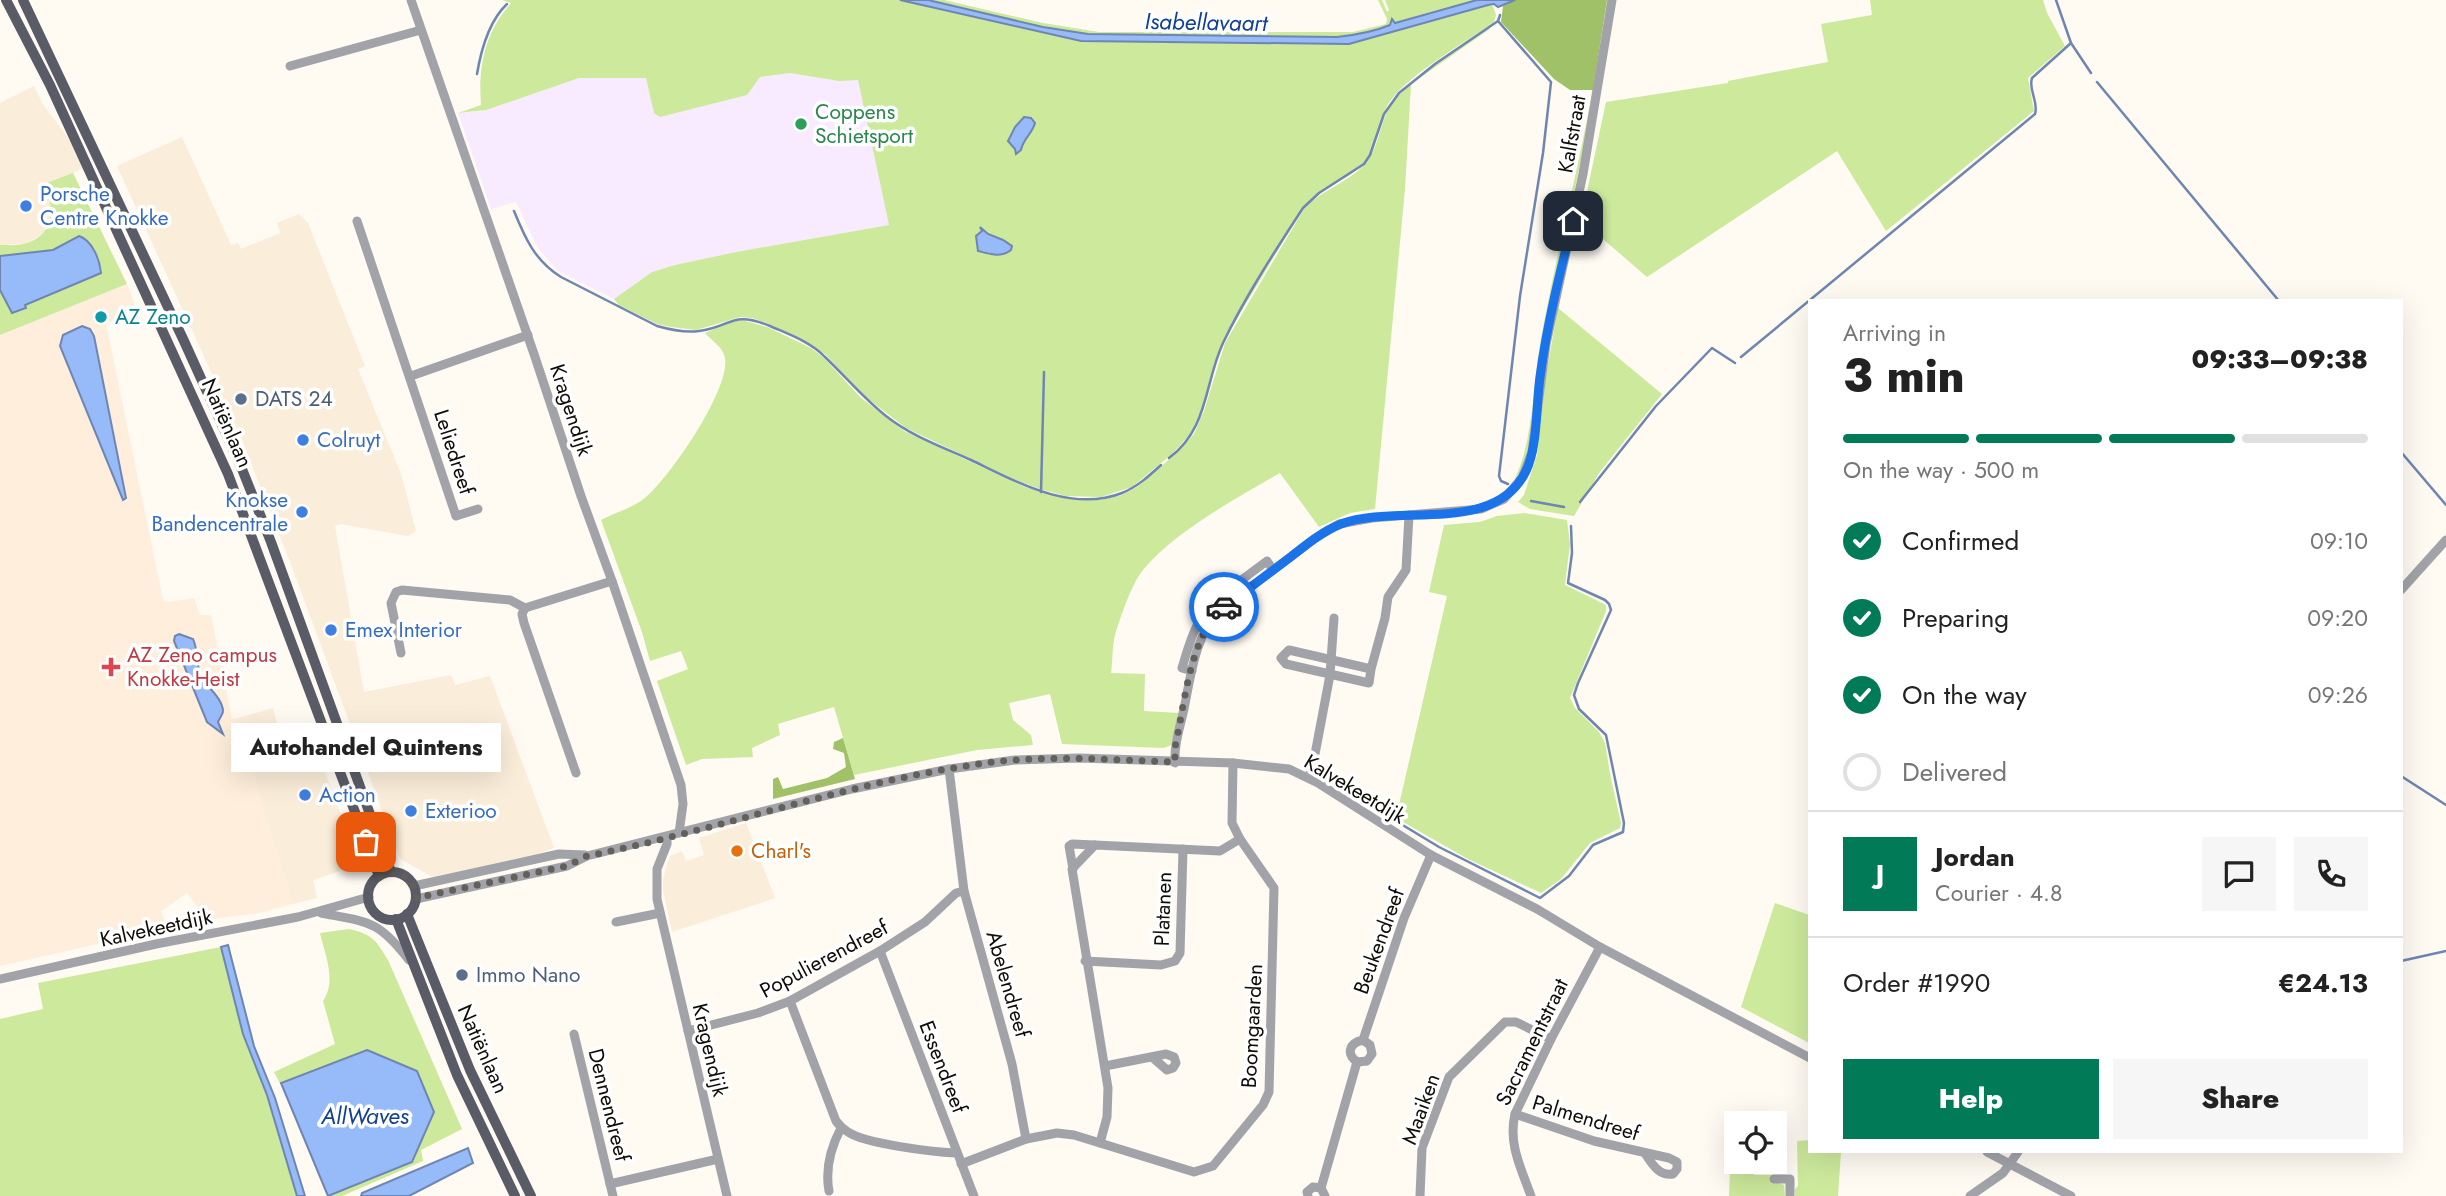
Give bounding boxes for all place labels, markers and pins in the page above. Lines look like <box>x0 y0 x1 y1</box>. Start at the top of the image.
place label: Coppens Schietsport <box>815 97 913 151</box>
marker: Coppens Schietsport <box>793 116 809 132</box>
place label: Porsche Centre Knokke <box>40 179 169 233</box>
pin <box>1543 191 1603 251</box>
marker: Porsche Centre Knokke <box>18 198 34 214</box>
place label: AZ Zeno <box>115 302 191 332</box>
marker: AZ Zeno <box>93 309 109 325</box>
place label: DATS 24 <box>255 384 333 414</box>
marker: DATS 24 <box>233 391 249 407</box>
place label: Colruyt <box>317 425 380 455</box>
marker: Colruyt <box>295 432 311 448</box>
place label: Knokse Bandencentrale <box>151 485 288 539</box>
marker: Knokse Bandencentrale <box>294 504 310 520</box>
place label: Emex Interior <box>345 615 463 645</box>
marker: Emex Interior <box>323 622 339 638</box>
place label: AZ Zeno campus Knokke-Heist <box>127 640 277 694</box>
marker: AZ Zeno campus Knokke-Heist <box>101 657 121 677</box>
callout: Autohandel Quintens <box>231 723 501 772</box>
place label: Action <box>319 780 376 810</box>
marker: Action <box>297 787 313 803</box>
place label: Exterioo <box>425 796 497 826</box>
marker: Exterioo <box>403 803 419 819</box>
pin <box>336 812 396 872</box>
place label: Charl's <box>751 836 811 866</box>
marker: Charl's <box>729 843 745 859</box>
place label: Immo Nano <box>476 960 581 990</box>
marker: Immo Nano <box>454 967 470 983</box>

